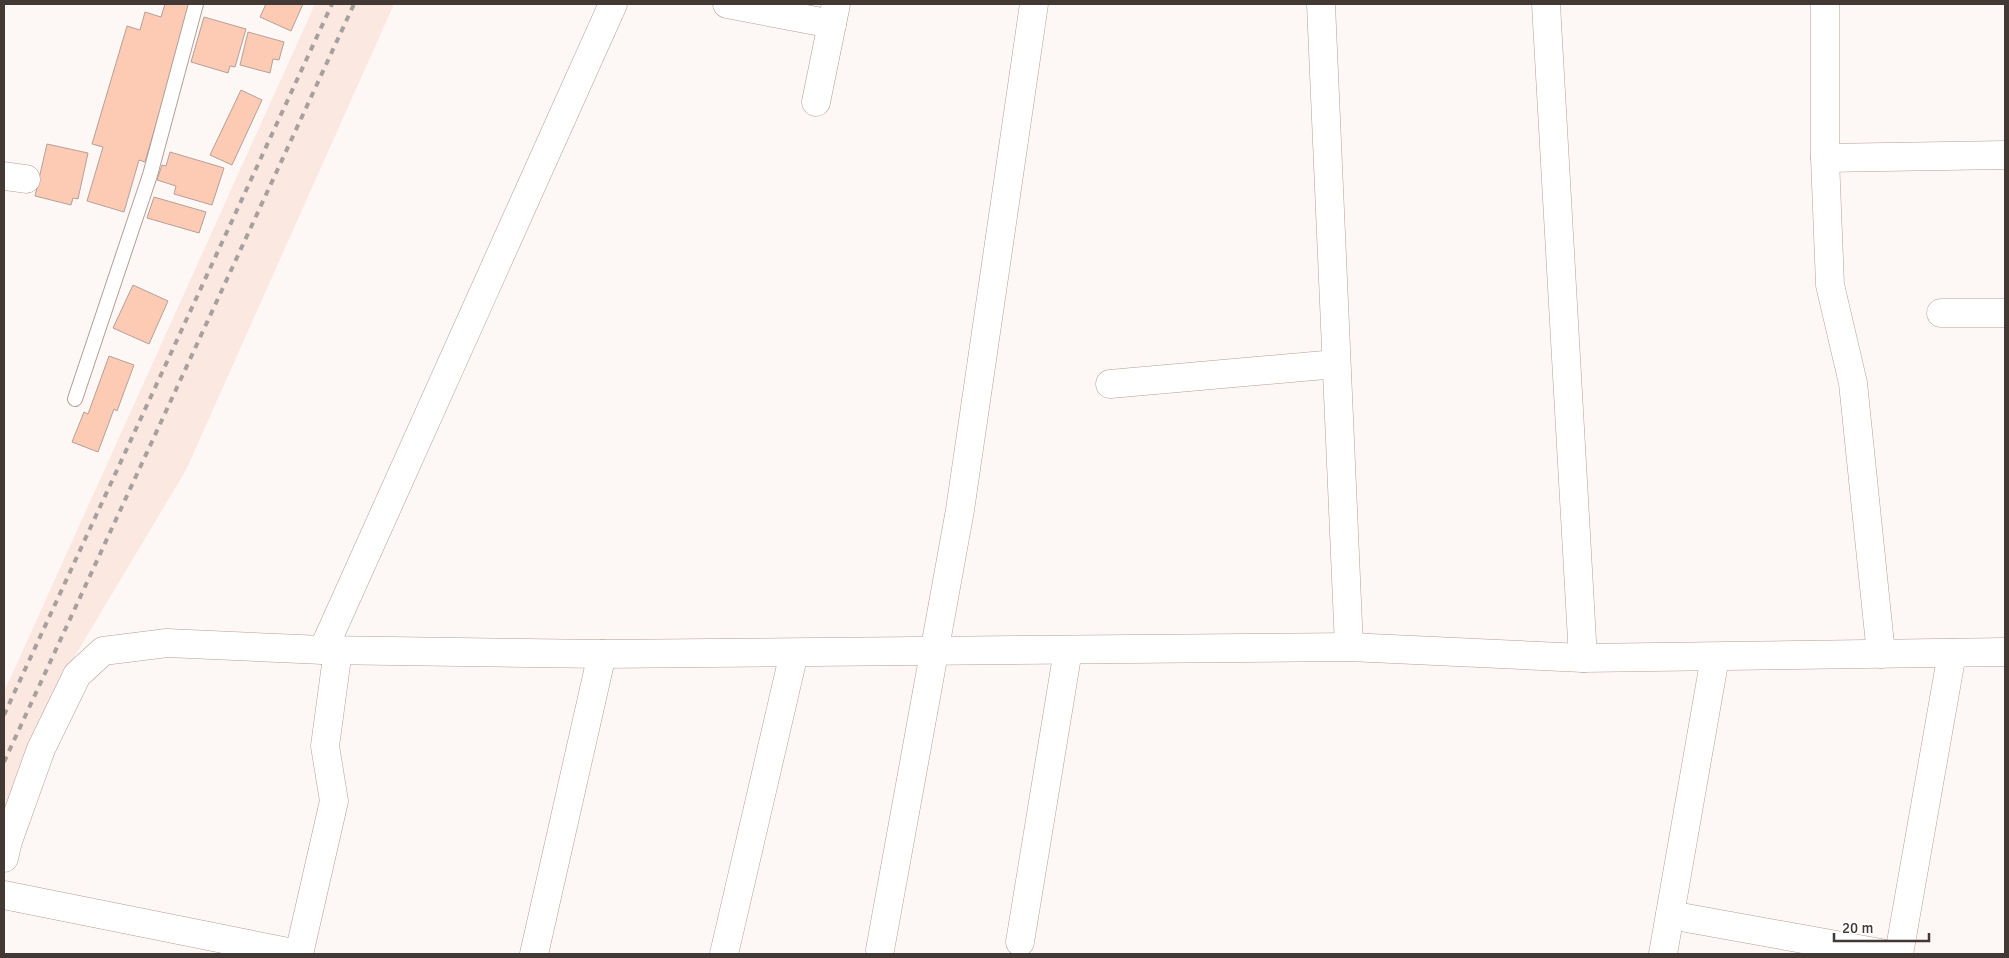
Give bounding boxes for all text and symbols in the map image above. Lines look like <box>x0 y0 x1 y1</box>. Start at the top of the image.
scale bar <box>1834 910 1929 942</box>
text: 20 m <box>1842 919 1873 937</box>

